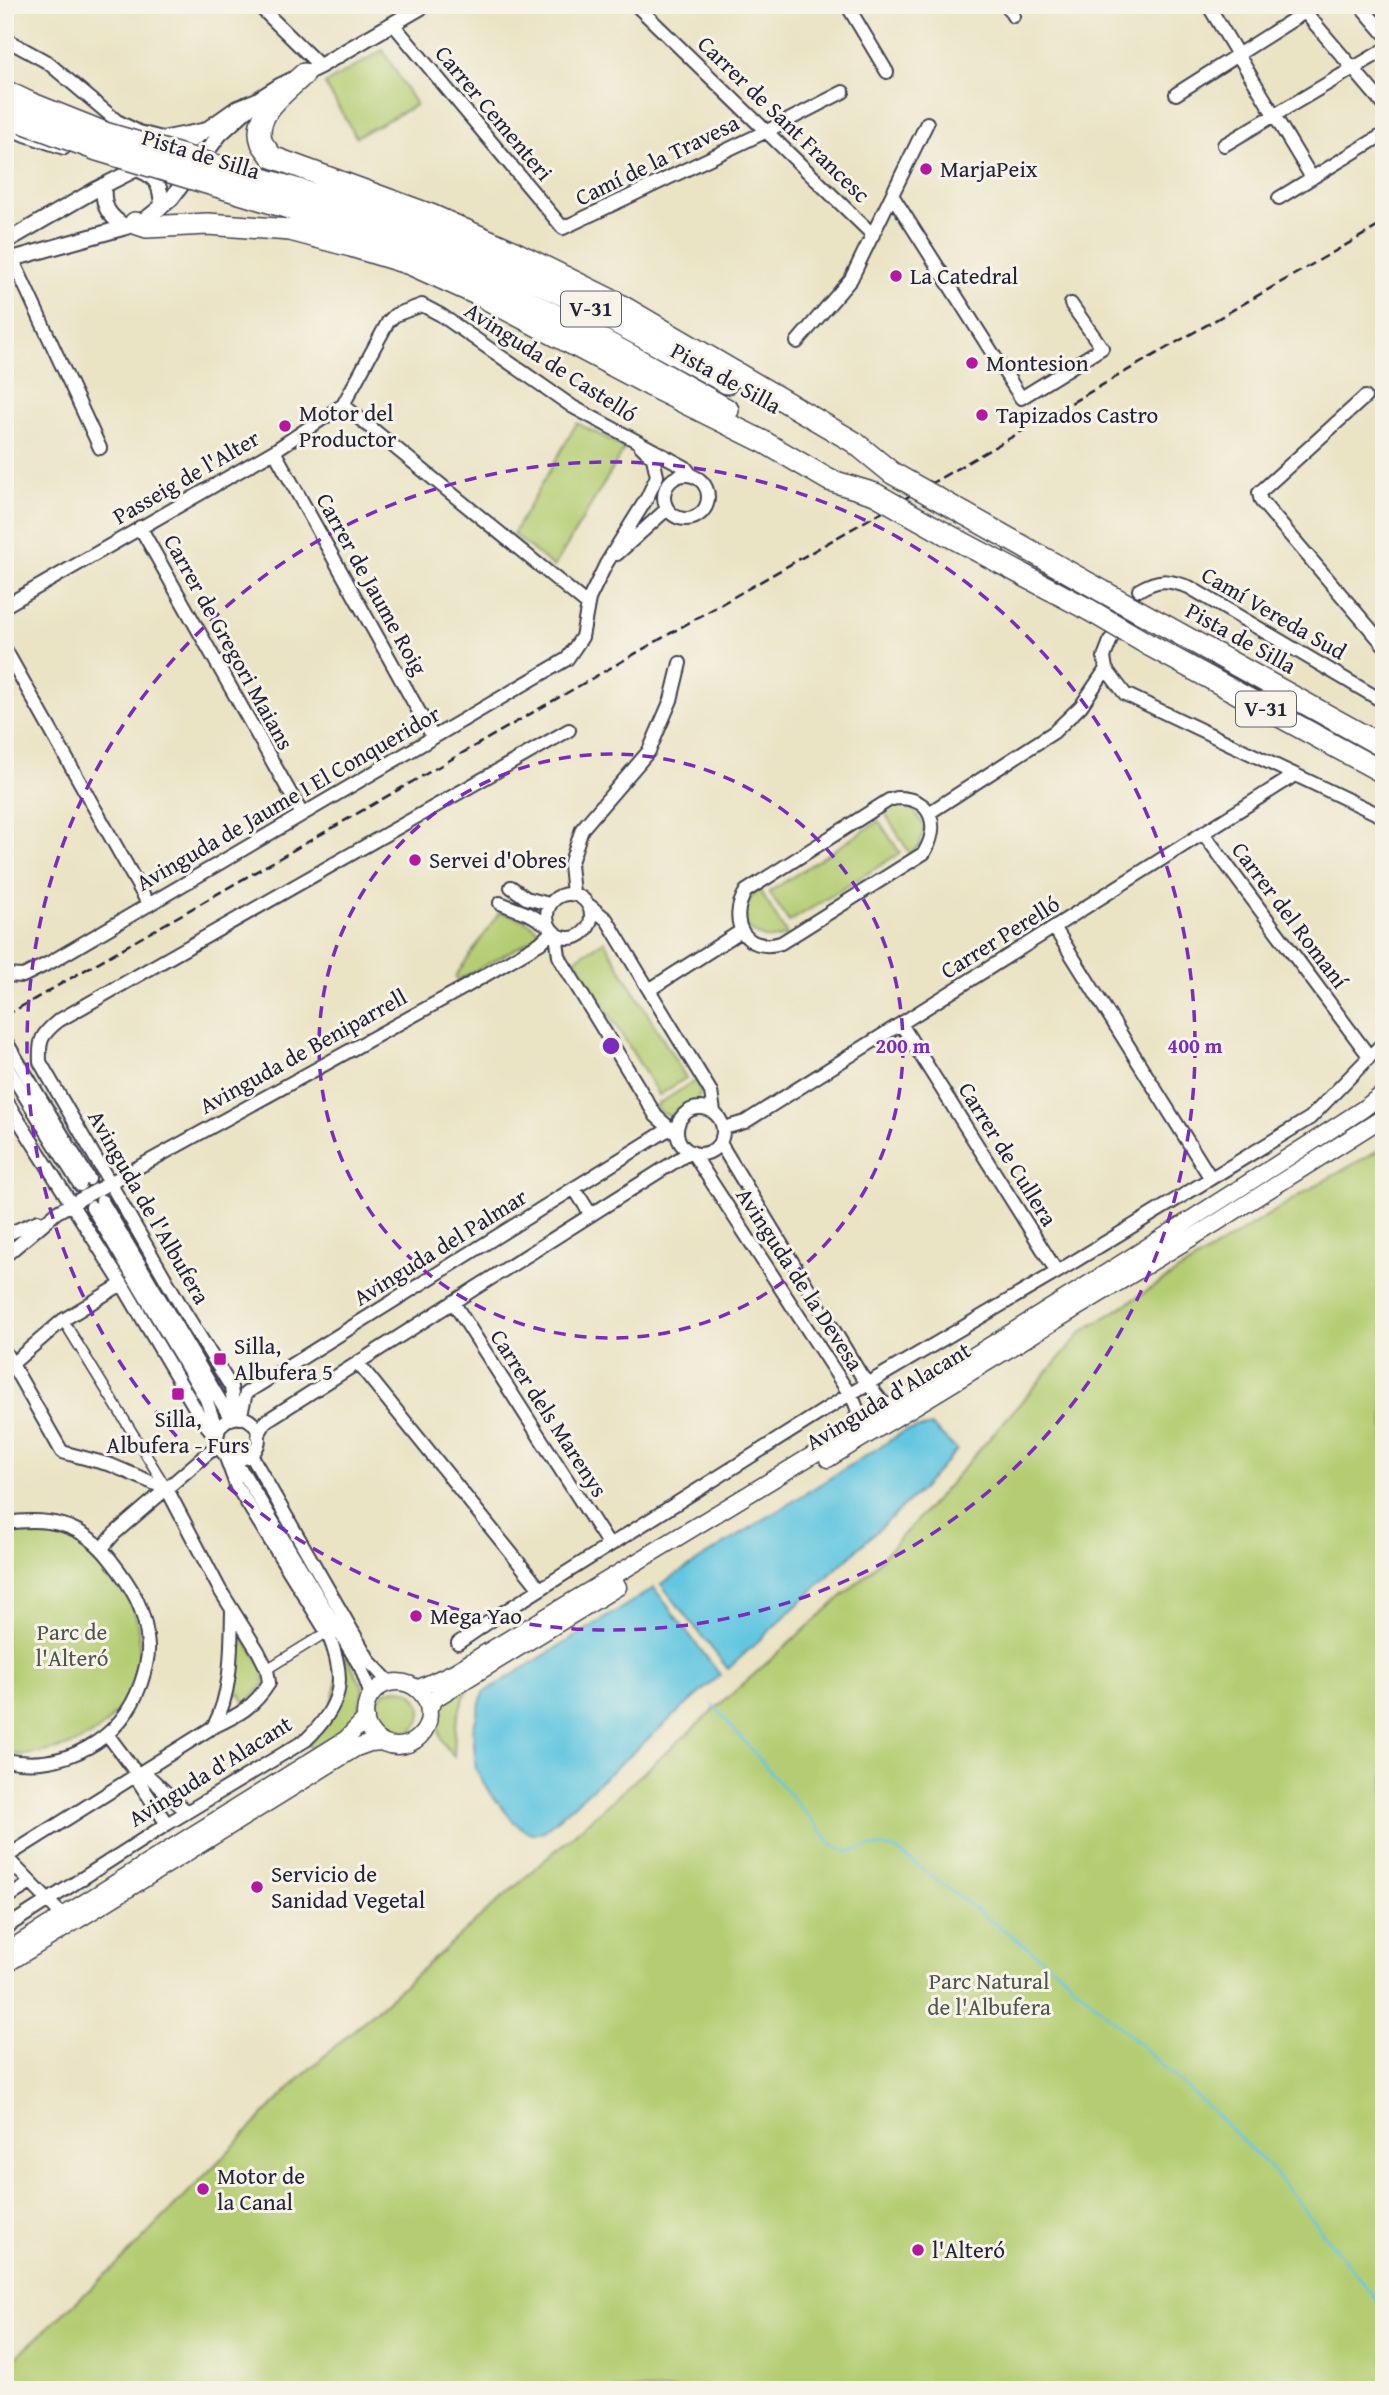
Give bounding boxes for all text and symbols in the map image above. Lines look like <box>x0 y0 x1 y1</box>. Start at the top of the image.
street label: Carrer de Sant Francesc <box>691 27 878 210</box>
street label: Carrer Cementeri <box>428 38 561 188</box>
street label: Camí de la Travesa <box>569 106 744 214</box>
street label: Pista de Silla <box>138 120 264 187</box>
place label: MarjaPeix <box>940 152 1038 185</box>
marker: MarjaPeix <box>918 161 934 177</box>
place label: La Catedral <box>910 259 1018 292</box>
marker: La Catedral <box>888 268 904 284</box>
road number: V-31 <box>561 292 621 326</box>
street label: Avinguda de Castelló <box>458 293 644 430</box>
street label: Pista de Silla <box>665 334 788 422</box>
place label: Montesion <box>986 346 1089 379</box>
marker: Montesion <box>964 355 980 371</box>
place label: Motor del Productor <box>299 396 397 455</box>
place label: Tapizados Castro <box>996 398 1158 431</box>
marker: Tapizados Castro <box>974 407 990 423</box>
marker: Motor del Productor <box>277 418 293 434</box>
street label: Passeig de l'Alter <box>106 421 266 532</box>
street label: Carrer de Jaume Roig <box>309 487 436 681</box>
street label: Carrer de Gregori Maians <box>156 528 303 756</box>
street label: Camí Vereda Sud <box>1196 558 1353 668</box>
street label: Pista de Silla <box>1180 594 1303 682</box>
road number: V-31 <box>1236 692 1296 726</box>
street label: Avinguda de Jaume I El Conqueridor <box>130 696 446 898</box>
street label: Carrer del Romaní <box>1224 835 1357 995</box>
place label: Servei d'Obres <box>429 843 567 876</box>
marker: Servei d'Obres <box>407 852 423 868</box>
street label: Carrer Perelló <box>934 887 1066 986</box>
street label: Avinguda de Beniparrell <box>193 980 413 1121</box>
text: 200 m <box>875 1030 931 1061</box>
text: 400 m <box>1167 1030 1223 1061</box>
centre of rings <box>599 1034 623 1058</box>
street label: Carrer de Cullera <box>951 1075 1066 1232</box>
street label: Avinguda de l'Albufera <box>80 1104 219 1310</box>
street label: Avinguda del Palmar <box>347 1180 533 1313</box>
street label: Avinguda de la Devesa <box>729 1181 872 1377</box>
street label: Carrer dels Marenys <box>483 1322 616 1503</box>
place label: Silla, Albufera 5 <box>234 1329 333 1388</box>
street label: Avinguda d'Alacant <box>799 1333 977 1458</box>
marker: Silla, Albufera 5 <box>212 1351 228 1367</box>
marker: Silla, Albufera - Furs <box>170 1386 186 1402</box>
place label: Silla, Albufera - Furs <box>106 1402 250 1461</box>
place label: Mega Yao <box>430 1599 522 1632</box>
marker: Mega Yao <box>408 1608 424 1624</box>
park label: Parc de l'Alteró <box>36 1615 108 1674</box>
street label: Avinguda d'Alacant <box>122 1707 298 1834</box>
place label: Servicio de Sanidad Vegetal <box>271 1857 425 1916</box>
marker: Servicio de Sanidad Vegetal <box>249 1879 265 1895</box>
park label: Parc Natural de l'Albufera <box>927 1964 1051 2023</box>
place label: Motor de la Canal <box>217 2159 305 2218</box>
marker: Motor de la Canal <box>195 2181 211 2197</box>
place label: l'Alteró <box>932 2233 1005 2266</box>
marker: l'Alteró <box>910 2242 926 2258</box>

